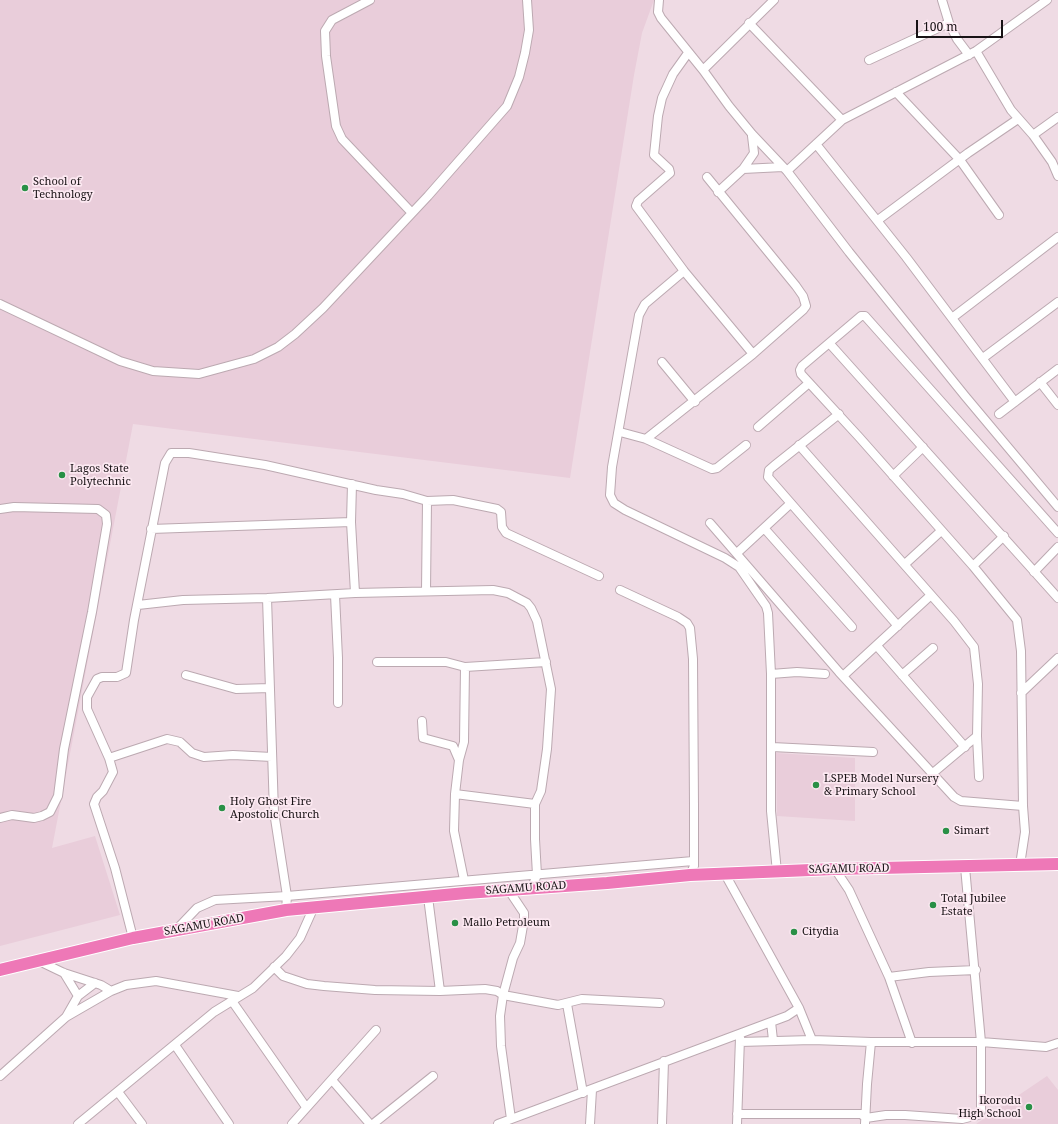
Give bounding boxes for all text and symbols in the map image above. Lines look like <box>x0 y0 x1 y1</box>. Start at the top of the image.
scale bar <box>918 12 1005 38</box>
text: 100 m <box>923 18 958 35</box>
place label: School of Technology <box>33 175 93 201</box>
marker: School of Technology <box>20 183 30 193</box>
place label: Lagos State Polytechnic <box>70 462 131 488</box>
marker: Lagos State Polytechnic <box>57 470 67 480</box>
place label: LSPEB Model Nursery & Primary School <box>824 772 939 798</box>
marker: LSPEB Model Nursery & Primary School <box>811 780 821 790</box>
place label: Holy Ghost Fire Apostolic Church <box>230 795 320 821</box>
marker: Holy Ghost Fire Apostolic Church <box>217 803 227 813</box>
place label: Simart <box>954 824 989 838</box>
marker: Simart <box>941 826 951 836</box>
street label: SAGAMU ROAD <box>809 862 889 876</box>
street label: SAGAMU ROAD <box>485 879 567 897</box>
place label: Total Jubilee Estate <box>941 892 1006 918</box>
marker: Total Jubilee Estate <box>928 900 938 910</box>
street label: SAGAMU ROAD <box>163 911 245 939</box>
place label: Mallo Petroleum <box>463 916 550 930</box>
marker: Mallo Petroleum <box>450 918 460 928</box>
place label: Citydia <box>802 925 839 939</box>
marker: Citydia <box>789 927 799 937</box>
place label: Ikorodu High School <box>959 1094 1021 1120</box>
marker: Ikorodu High School <box>1024 1102 1034 1112</box>

